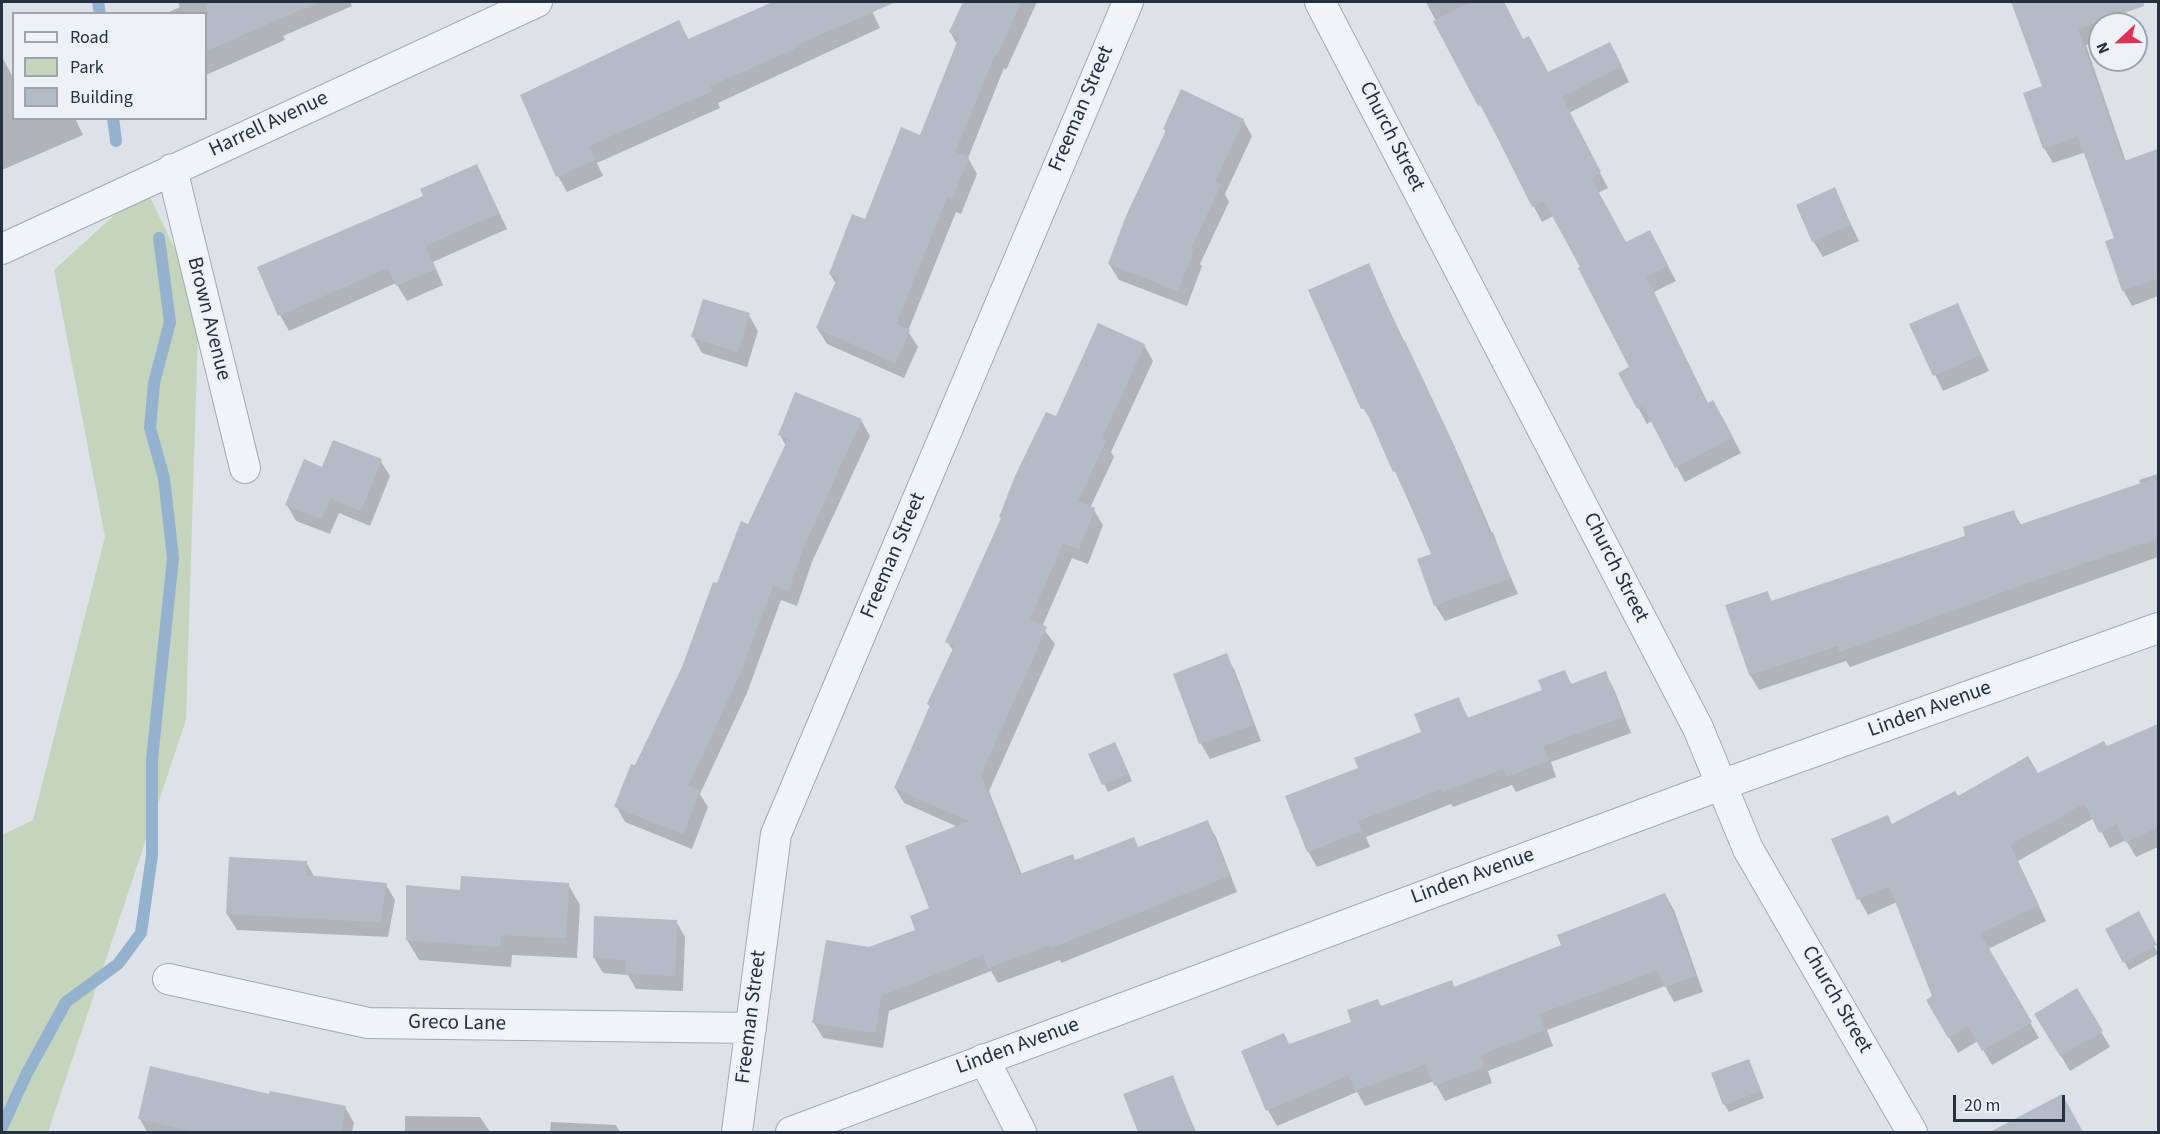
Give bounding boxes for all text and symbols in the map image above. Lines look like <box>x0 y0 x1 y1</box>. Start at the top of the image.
legend <box>12 12 207 120</box>
north arrow <box>2088 12 2148 72</box>
text: Road <box>70 25 109 50</box>
text: N <box>2091 39 2115 57</box>
street label: Freeman Street <box>1044 42 1120 176</box>
text: Park <box>70 55 104 80</box>
street label: Church Street <box>1353 78 1429 196</box>
text: Building <box>70 85 133 110</box>
street label: Harrell Avenue <box>205 86 333 164</box>
street label: Brown Avenue <box>181 255 235 383</box>
street label: Freeman Street <box>856 489 932 623</box>
street label: Church Street <box>1577 509 1653 627</box>
street label: Linden Avenue <box>1865 676 1995 744</box>
street label: Linden Avenue <box>1408 843 1538 911</box>
street label: Church Street <box>1795 942 1877 1058</box>
street label: Freeman Street <box>731 949 773 1085</box>
street label: Greco Lane <box>408 1011 506 1037</box>
street label: Linden Avenue <box>953 1013 1083 1081</box>
scale bar <box>1956 1083 2068 1121</box>
text: 20 m <box>1964 1093 2000 1118</box>

